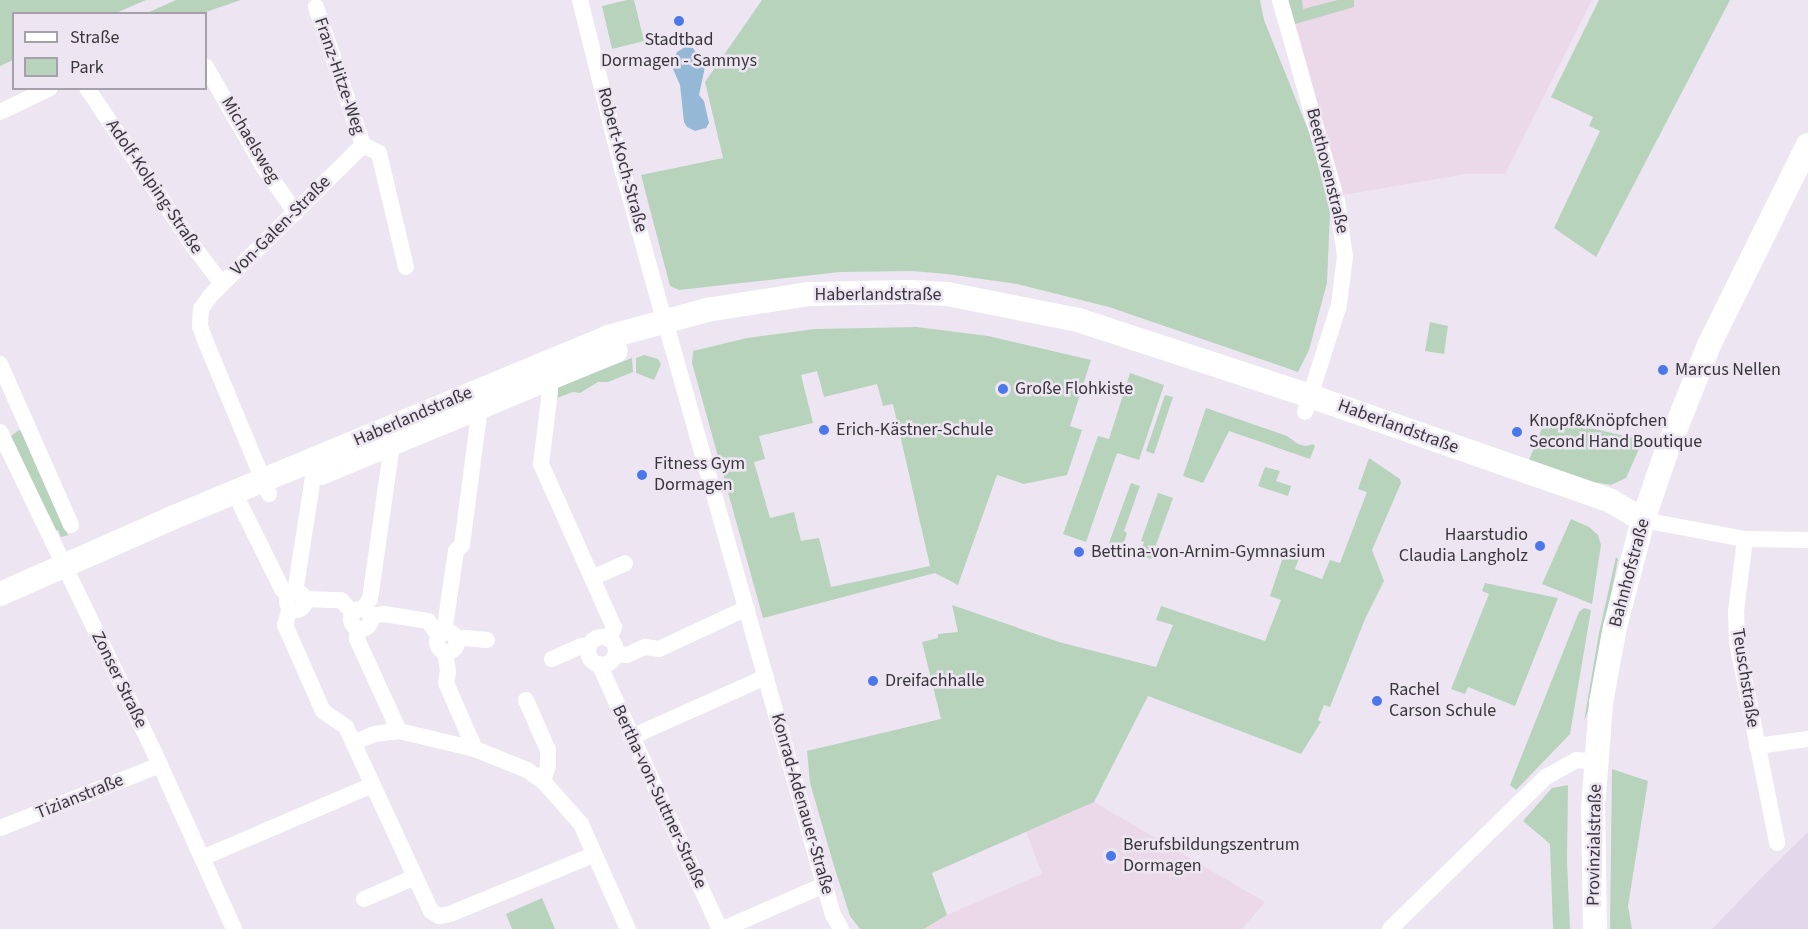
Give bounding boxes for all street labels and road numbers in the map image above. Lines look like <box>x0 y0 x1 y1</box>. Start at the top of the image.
street label: Franz-Hitze-Weg <box>309 15 369 137</box>
street label: Robert-Koch-Straße <box>592 85 652 235</box>
street label: Michaelsweg <box>216 93 284 187</box>
street label: Beethovenstraße <box>1301 106 1353 236</box>
street label: Adolf-Kolping-Straße <box>101 116 207 258</box>
street label: Von-Galen-Straße <box>227 172 335 280</box>
street label: Haberlandstraße <box>815 284 941 306</box>
street label: Haberlandstraße <box>350 382 476 452</box>
street label: Haberlandstraße <box>1335 395 1461 459</box>
street label: Bahnhofstraße <box>1605 516 1655 630</box>
street label: Teuschstraße <box>1726 627 1764 729</box>
street label: Zonser Straße <box>86 628 152 732</box>
street label: Bertha-von-Suttner-Straße <box>607 702 711 892</box>
street label: Konrad-Adenauer-Straße <box>766 711 838 897</box>
street label: Tizianstraße <box>33 770 127 824</box>
street label: Provinzialstraße <box>1583 784 1607 906</box>

